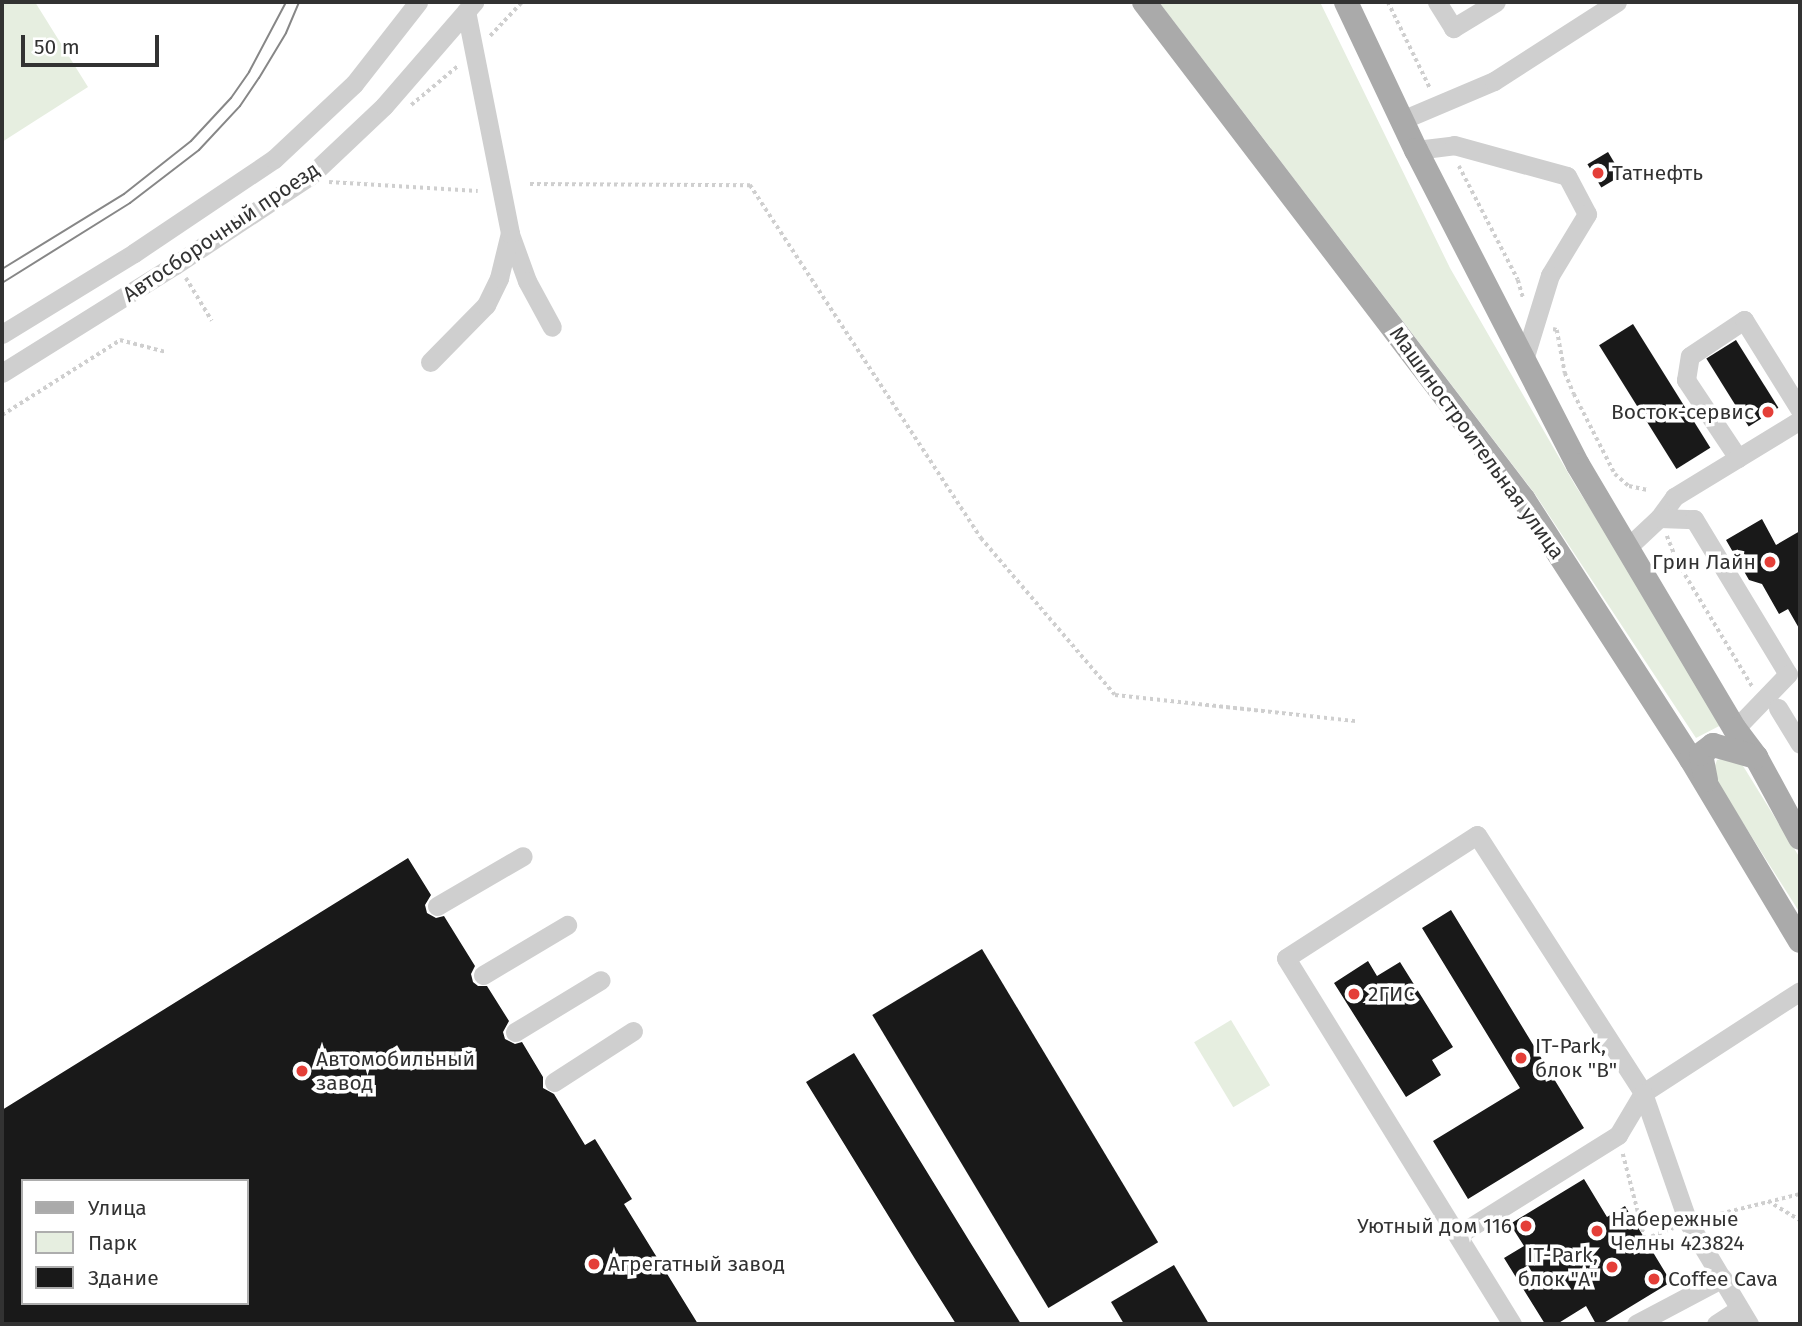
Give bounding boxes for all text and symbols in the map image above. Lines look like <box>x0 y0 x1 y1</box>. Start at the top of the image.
scale bar <box>24 21 163 65</box>
text: 50 m <box>34 34 80 60</box>
street label: Автосборочный проезд <box>118 157 324 307</box>
place label: Татнефть <box>1612 160 1703 186</box>
marker: Татнефть <box>1590 165 1606 181</box>
street label: Машиностроительная улица <box>1384 322 1570 564</box>
place label: Восток-сервис <box>1611 399 1754 425</box>
marker: Восток-сервис <box>1760 404 1776 420</box>
place label: Грин Лайн <box>1652 549 1756 575</box>
marker: Грин Лайн <box>1762 554 1778 570</box>
place label: 2ГИС <box>1368 981 1415 1007</box>
marker: 2ГИС <box>1346 986 1362 1002</box>
place label: IT-Park, блок "В" <box>1535 1033 1617 1083</box>
place label: Автомобильный завод <box>316 1046 475 1096</box>
marker: IT-Park, блок "В" <box>1513 1050 1529 1066</box>
marker: Автомобильный завод <box>294 1063 310 1079</box>
legend <box>21 1179 248 1305</box>
text: Улица <box>88 1195 147 1221</box>
place label: Набережные Челны 423824 <box>1611 1206 1744 1256</box>
place label: Уютный дом 116 <box>1357 1213 1512 1239</box>
marker: Уютный дом 116 <box>1518 1218 1534 1234</box>
marker: Набережные Челны 423824 <box>1589 1223 1605 1239</box>
text: Парк <box>88 1230 137 1256</box>
place label: IT-Park, блок "А" <box>1518 1242 1598 1292</box>
place label: Агрегатный завод <box>608 1251 785 1277</box>
marker: Агрегатный завод <box>586 1256 602 1272</box>
marker: IT-Park, блок "А" <box>1604 1259 1620 1275</box>
text: Здание <box>88 1265 159 1291</box>
place label: Coffee Cava <box>1668 1266 1778 1292</box>
marker: Coffee Cava <box>1646 1271 1662 1287</box>

